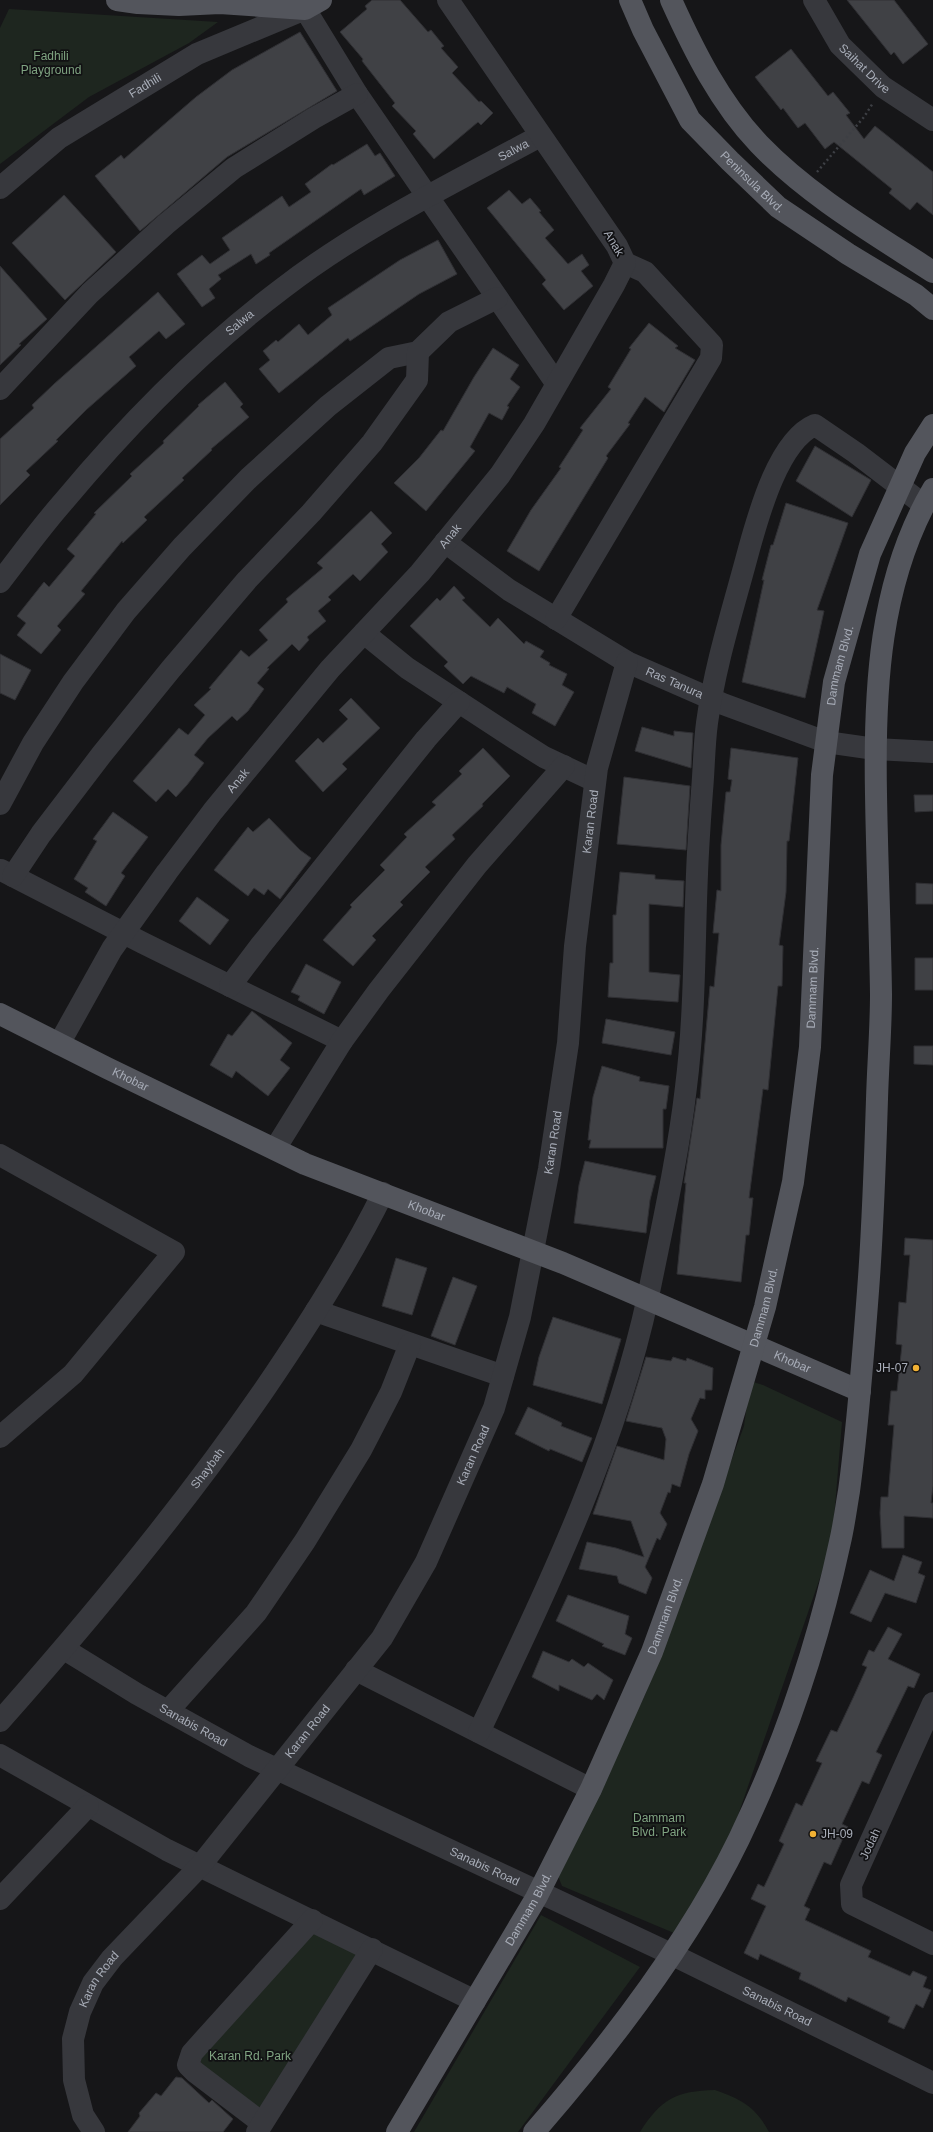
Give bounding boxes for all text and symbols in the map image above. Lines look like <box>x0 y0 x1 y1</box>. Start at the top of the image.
street label: Saihat Drive <box>836 41 893 97</box>
park label: Fadhili Playground <box>21 49 81 77</box>
street label: Fadhili <box>126 70 164 101</box>
street label: Salwa <box>496 136 531 164</box>
street label: Peninsula Blvd. <box>717 148 786 216</box>
street label: Anak <box>601 228 628 259</box>
street label: Salwa <box>223 306 257 338</box>
street label: Anak <box>436 520 465 551</box>
street label: Dammam Blvd. <box>824 624 857 706</box>
street label: Ras Tanura <box>644 664 706 702</box>
street label: Anak <box>224 765 253 796</box>
street label: Karan Road <box>579 789 601 854</box>
street label: Dammam Blvd. <box>804 946 821 1029</box>
street label: Khobar <box>110 1065 151 1094</box>
street label: Karan Road <box>541 1110 565 1175</box>
street label: Khobar <box>406 1197 447 1224</box>
street label: Dammam Blvd. <box>747 1266 781 1349</box>
street label: Khobar <box>772 1348 813 1376</box>
place label: JH-07 <box>876 1361 908 1375</box>
marker: JH-07 <box>911 1363 921 1373</box>
street label: Karan Road <box>454 1423 492 1487</box>
street label: Shaybah <box>188 1445 227 1492</box>
street label: Dammam Blvd. <box>645 1575 686 1657</box>
street label: Sanabis Road <box>157 1701 230 1750</box>
street label: Karan Road <box>282 1702 333 1761</box>
park label: Dammam Blvd. Park <box>632 1811 687 1839</box>
street label: Jodah <box>857 1826 883 1862</box>
place label: JH-09 <box>821 1827 853 1841</box>
marker: JH-09 <box>808 1829 818 1839</box>
street label: Sanabis Road <box>447 1844 522 1889</box>
street label: Dammam Blvd. <box>502 1870 555 1948</box>
street label: Karan Road <box>76 1948 122 2010</box>
street label: Sanabis Road <box>740 1983 814 2029</box>
park label: Karan Rd. Park <box>209 2049 292 2063</box>

